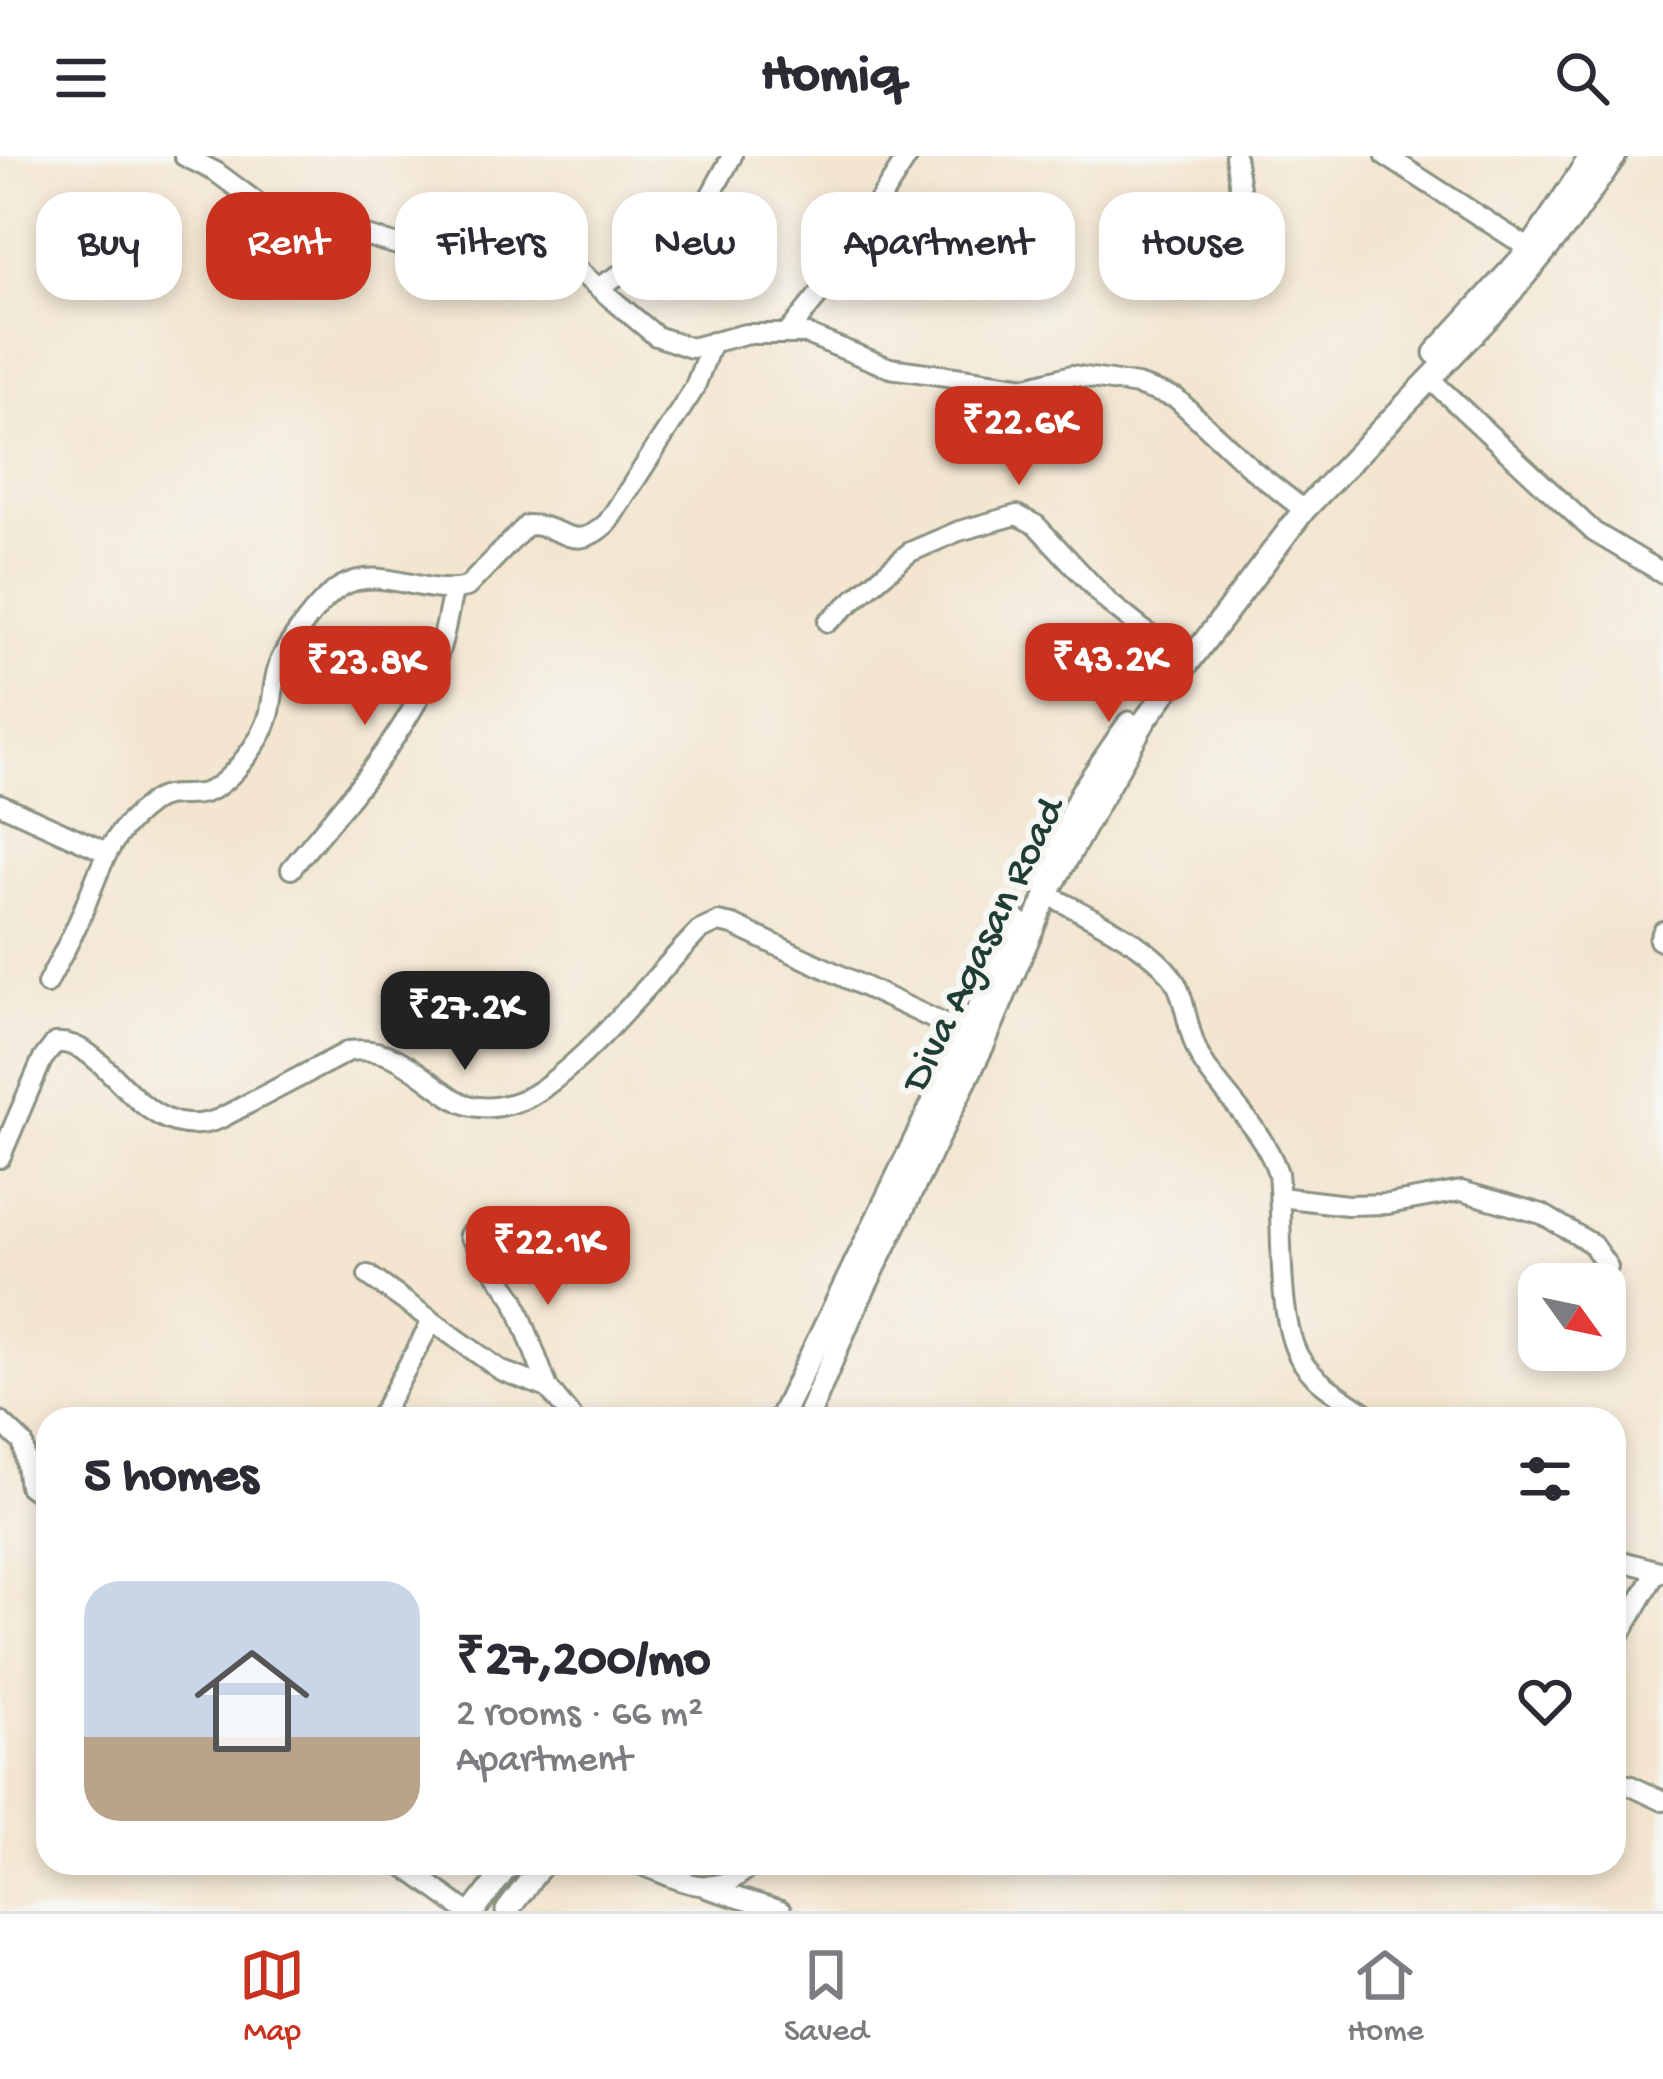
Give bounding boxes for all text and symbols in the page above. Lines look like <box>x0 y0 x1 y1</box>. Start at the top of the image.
icon: menu <box>48 45 114 111</box>
icon: search <box>1549 45 1615 111</box>
text: Homiq <box>761 46 902 110</box>
chip: Buy <box>36 192 182 300</box>
chip: Rent <box>206 192 371 300</box>
chip: Filters <box>395 192 588 300</box>
chip: New <box>612 192 777 300</box>
chip: Apartment <box>801 192 1075 300</box>
chip: House <box>1099 192 1285 300</box>
pin: ₹22.6K <box>921 386 1117 488</box>
text: ₹22.6K <box>962 402 1076 448</box>
pin: ₹43.2K <box>1011 623 1207 725</box>
pin: ₹23.8K <box>267 626 463 728</box>
text: ₹43.2K <box>1052 639 1166 685</box>
text: ₹23.8K <box>307 642 423 688</box>
street label: Diva Agasan Road <box>892 788 1080 1104</box>
pin: ₹27.2K <box>367 971 563 1073</box>
text: ₹27.2K <box>408 987 522 1033</box>
pin: ₹22.1K <box>450 1206 646 1308</box>
text: ₹22.1K <box>493 1222 603 1268</box>
north arrow <box>1518 1263 1626 1371</box>
map controls <box>1518 1263 1626 1371</box>
icon: filters <box>1512 1446 1578 1512</box>
text: 5 homes <box>84 1449 258 1509</box>
icon: home <box>180 1629 324 1773</box>
text: ₹27,200/mo <box>456 1633 711 1693</box>
icon: heart <box>1512 1668 1578 1734</box>
text: 2 rooms · 66 m² <box>456 1693 703 1739</box>
text: Apartment <box>456 1739 632 1785</box>
tab: Map <box>239 1942 305 2052</box>
tab: Saved <box>784 1942 869 2052</box>
tab: Home <box>1347 1942 1424 2052</box>

